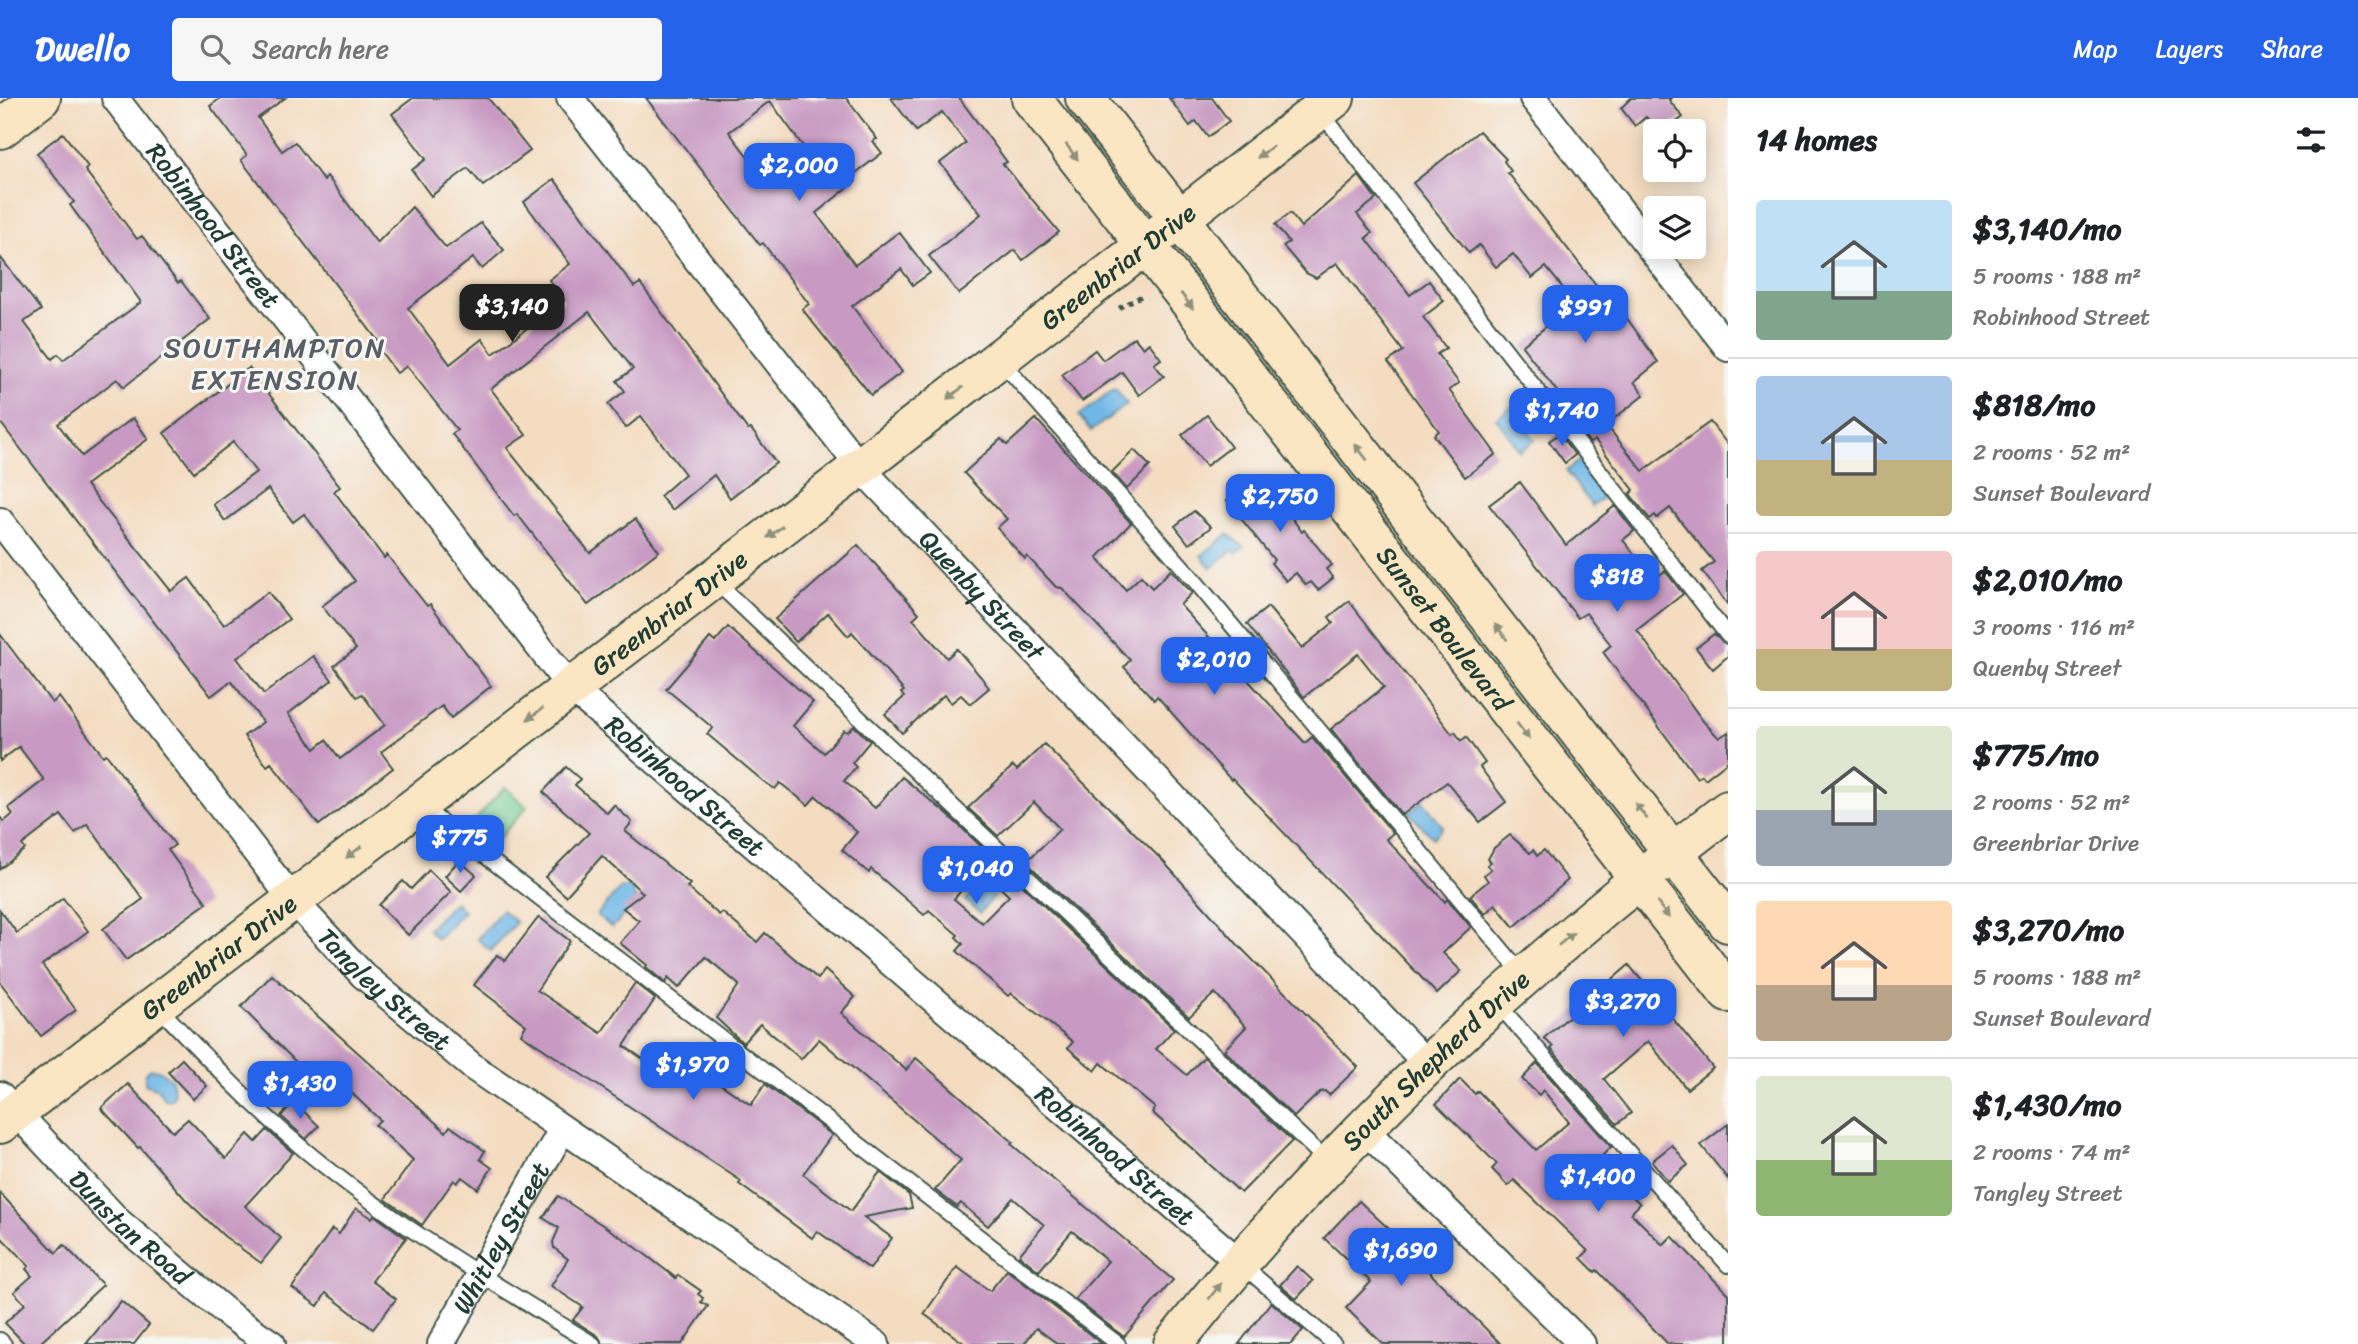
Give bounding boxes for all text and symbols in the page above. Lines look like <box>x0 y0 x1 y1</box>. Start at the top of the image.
search box <box>172 18 662 81</box>
text: Dwello <box>35 20 130 78</box>
text: Search here <box>252 26 389 72</box>
text: Map <box>2073 28 2118 70</box>
text: Layers <box>2156 28 2223 70</box>
text: Share <box>2261 28 2323 70</box>
icon: search <box>196 30 234 68</box>
text: 14 homes <box>1756 113 1877 167</box>
map controls <box>1643 119 1706 259</box>
button: locate <box>1643 119 1706 182</box>
icon: filters <box>2292 121 2330 159</box>
street label: Robinhood Street <box>134 132 293 319</box>
one-way arrow <box>1065 143 1080 161</box>
pin: $2,000 <box>742 144 856 203</box>
one-way arrow <box>1256 144 1274 159</box>
text: $2,000 <box>760 145 838 186</box>
street label: Greenbriar Drive <box>1030 190 1207 342</box>
button: layers <box>1643 196 1706 259</box>
text: $3,140/mo <box>1973 202 2121 256</box>
icon: home <box>1812 228 1896 312</box>
text: 5 rooms · 188 m² <box>1973 256 2141 297</box>
pin: $3,140 <box>455 285 569 344</box>
text: $3,140 <box>475 286 549 327</box>
pin: $991 <box>1544 286 1626 345</box>
text: $991 <box>1558 287 1612 328</box>
one-way arrow <box>1179 292 1193 310</box>
text: Robinhood Street <box>1973 297 2150 338</box>
district label: SOUTHAMPTON EXTENSION <box>164 323 387 404</box>
text: $818/mo <box>1973 378 2095 432</box>
one-way arrow <box>947 386 965 401</box>
pin: $1,740 <box>1505 388 1619 448</box>
text: $1,740 <box>1525 390 1599 431</box>
icon: home <box>1812 404 1896 488</box>
text: 2 rooms · 52 m² <box>1973 432 2130 473</box>
one-way arrow <box>1354 444 1369 462</box>
text: Sunset Boulevard <box>1973 473 2150 514</box>
pin: $2,750 <box>1223 474 1337 534</box>
text: $2,750 <box>1242 476 1318 517</box>
street label: Quenby Street <box>907 518 1057 673</box>
one-way arrow <box>766 525 784 539</box>
street label: Sunset Boulevard <box>1364 535 1525 723</box>
street label: Greenbriar Drive <box>580 537 758 688</box>
text: $2,010/mo <box>1973 553 2123 607</box>
pin: $818 <box>1576 554 1658 614</box>
text: $818 <box>1590 556 1644 597</box>
icon: home <box>1812 579 1896 663</box>
text: 3 rooms · 116 m² <box>1973 607 2135 648</box>
one-way arrow <box>1494 623 1509 641</box>
pin: $2,010 <box>1157 638 1271 697</box>
text: $2,010 <box>1177 639 1251 680</box>
text: Quenby Street <box>1973 648 2121 689</box>
street label: Robinhood Street <box>594 703 776 869</box>
one-way arrow <box>527 707 545 722</box>
one-way arrow <box>1515 722 1530 740</box>
text: $775/mo <box>1973 728 2099 782</box>
icon: home <box>1812 754 1896 838</box>
text: 2 rooms · 52 m² <box>1973 782 2130 823</box>
one-way arrow <box>1635 802 1649 820</box>
pin: $775 <box>419 816 501 875</box>
text: $775 <box>432 817 488 858</box>
text: Greenbriar Drive <box>1973 823 2139 864</box>
one-way arrow <box>345 844 363 858</box>
pin: $1,040 <box>919 846 1033 906</box>
text: $1,040 <box>939 848 1013 889</box>
street label: Greenbriar Drive <box>130 881 308 1032</box>
one-way arrow <box>1656 901 1671 919</box>
text: $3,270/mo <box>1973 903 2124 957</box>
street label: Tangley Street <box>306 916 462 1063</box>
icon: home <box>1812 929 1896 1013</box>
one-way arrow <box>1557 931 1575 947</box>
text: 5 rooms · 188 m² <box>1973 957 2141 998</box>
street label: South Shepherd Drive <box>1330 958 1541 1162</box>
pin: $3,270 <box>1566 979 1680 1039</box>
text: $3,270 <box>1585 981 1661 1022</box>
text: Sunset Boulevard <box>1973 998 2150 1039</box>
pin: $1,970 <box>636 1042 750 1102</box>
text: $1,970 <box>656 1044 730 1085</box>
pin: $1,430 <box>243 1062 357 1121</box>
text: $1,430 <box>263 1063 337 1104</box>
street label: Robinhood Street <box>1024 1073 1206 1238</box>
text: $1,430/mo <box>1973 1078 2121 1132</box>
icon: home <box>1812 1104 1896 1188</box>
text: 2 rooms · 74 m² <box>1973 1132 2130 1173</box>
street label: Whitley Street <box>439 1153 563 1323</box>
pin: $1,400 <box>1541 1154 1655 1214</box>
text: $1,400 <box>1561 1156 1635 1197</box>
street label: Dunstan Road <box>57 1158 204 1299</box>
text: Tangley Street <box>1973 1173 2122 1214</box>
pin: $1,690 <box>1344 1228 1458 1288</box>
text: $1,690 <box>1364 1230 1438 1271</box>
one-way arrow <box>1208 1282 1223 1300</box>

